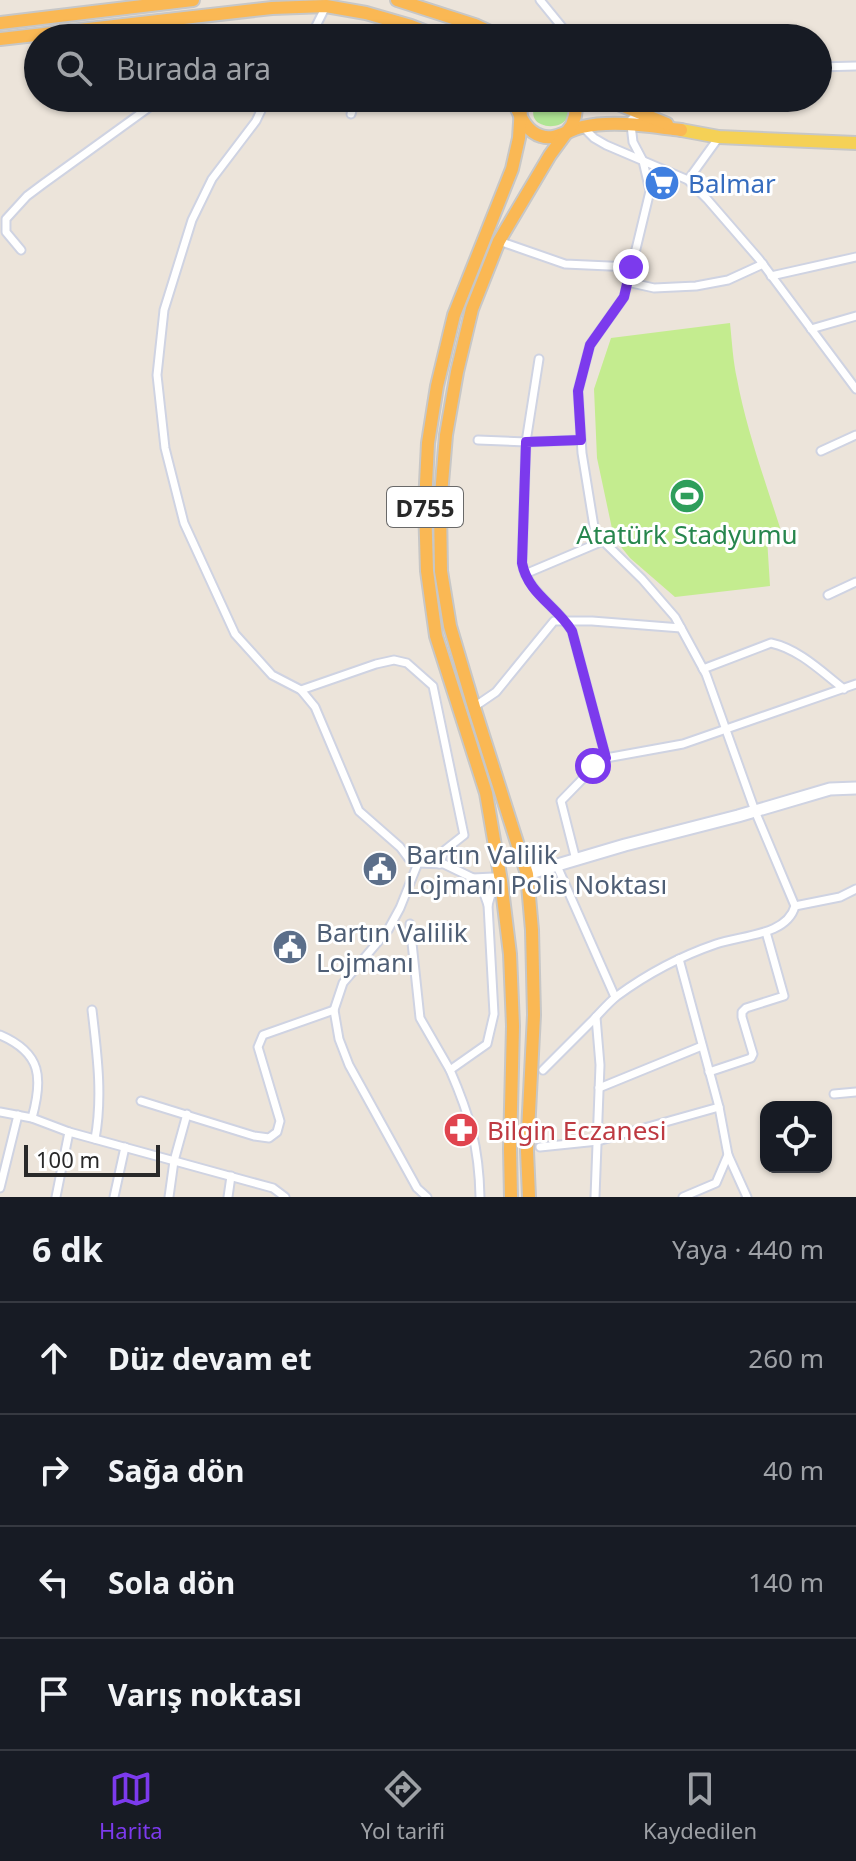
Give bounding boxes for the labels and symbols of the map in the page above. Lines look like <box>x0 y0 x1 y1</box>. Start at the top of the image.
supermarket icon: Balmar <box>643 164 681 202</box>
place label: Balmar <box>688 165 776 201</box>
route end <box>613 249 649 285</box>
sports icon: Atatürk Stadyumu <box>668 477 706 515</box>
road number: D755 <box>387 487 463 527</box>
place label: Atatürk Stadyumu <box>576 516 798 552</box>
route start <box>575 748 611 784</box>
place label: Bartın Valilik Lojmanı Polis Noktası <box>406 836 667 902</box>
public building icon: Bartın Valilik Lojmanı Polis Noktası <box>361 850 399 888</box>
place label: Bartın Valilik Lojmanı <box>316 914 468 980</box>
public building icon: Bartın Valilik Lojmanı <box>271 928 309 966</box>
pharmacy icon: Bilgin Eczanesi <box>442 1111 480 1149</box>
place label: Bilgin Eczanesi <box>487 1112 666 1148</box>
scale bar <box>24 1141 160 1177</box>

